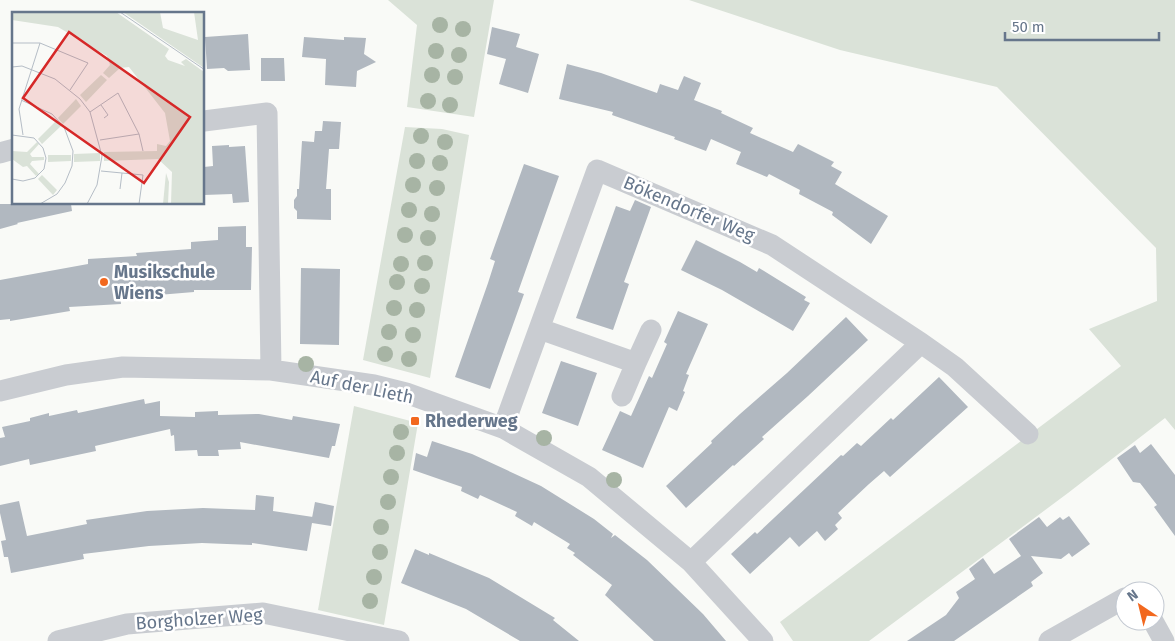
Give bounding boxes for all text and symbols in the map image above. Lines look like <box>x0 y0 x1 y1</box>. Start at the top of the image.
scale bar <box>1005 10 1159 42</box>
inset map <box>12 12 205 205</box>
text: 50 m <box>1012 18 1045 36</box>
street label: Bökendorfer Weg <box>620 171 758 247</box>
place label: Musikschule Wiens <box>114 261 215 304</box>
marker: Musikschule Wiens <box>98 276 110 288</box>
street label: Auf der Lieth <box>308 365 416 409</box>
place label: Rhederweg <box>425 410 518 432</box>
marker: Rhederweg <box>409 415 421 427</box>
north arrow <box>1115 581 1165 631</box>
text: N <box>1124 586 1142 605</box>
street label: Borgholzer Weg <box>135 604 264 634</box>

